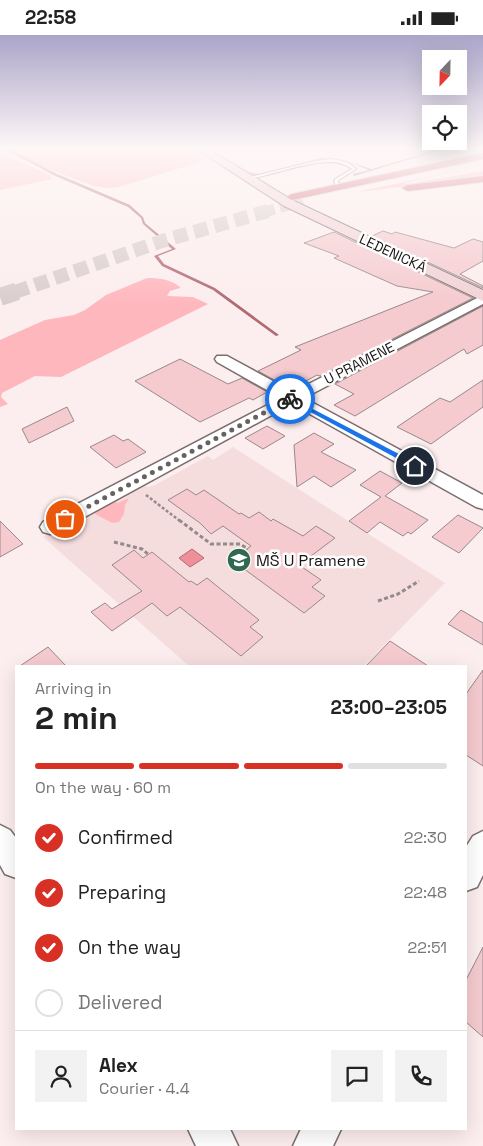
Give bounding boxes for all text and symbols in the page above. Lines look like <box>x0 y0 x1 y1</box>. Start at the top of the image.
text: 22:58 <box>25 5 76 30</box>
north arrow <box>422 50 468 95</box>
map controls <box>422 50 467 150</box>
button: locate <box>422 105 467 150</box>
street label: LEDENICKÁ <box>357 230 429 276</box>
street label: U PRAMENE <box>321 338 397 388</box>
courier <box>265 374 315 424</box>
icon: bike <box>276 385 304 413</box>
pin <box>394 445 436 487</box>
icon: home <box>401 452 429 480</box>
pin <box>44 498 86 540</box>
icon: bag <box>51 505 79 533</box>
school or university icon: MŠ U Pramene <box>226 547 252 573</box>
place label: MŠ U Pramene <box>256 550 366 571</box>
text: Arriving in <box>35 678 112 699</box>
text: 23:00–23:05 <box>331 695 447 720</box>
text: 2 min <box>35 698 118 738</box>
text: On the way · 60 m <box>35 777 171 798</box>
icon: check <box>35 824 63 852</box>
text: Confirmed <box>78 825 173 850</box>
text: 22:30 <box>404 827 447 848</box>
icon: check <box>35 879 63 907</box>
text: Preparing <box>78 880 166 905</box>
text: 22:48 <box>404 882 447 903</box>
icon: check <box>35 934 63 962</box>
text: On the way <box>78 935 181 960</box>
text: 22:51 <box>408 937 447 958</box>
text: Delivered <box>78 990 163 1015</box>
button: person <box>35 1050 87 1102</box>
button: chat <box>331 1050 383 1102</box>
button: phone <box>395 1050 447 1102</box>
text: Alex <box>99 1053 138 1078</box>
text: Courier · 4.4 <box>99 1078 190 1099</box>

